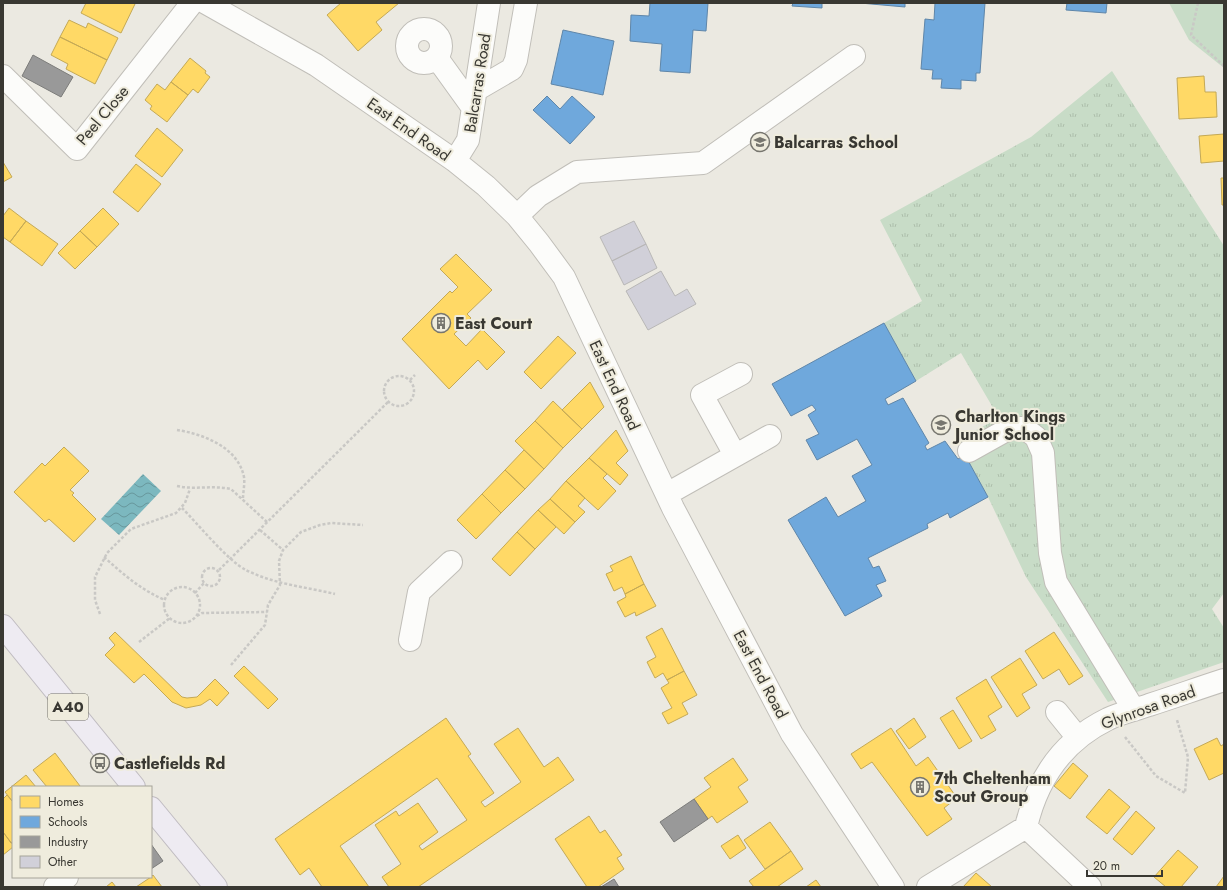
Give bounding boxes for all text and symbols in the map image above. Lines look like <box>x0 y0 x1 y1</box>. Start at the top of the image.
street label: Balcarras Road <box>458 32 497 134</box>
street label: Peel Close <box>71 81 134 150</box>
street label: East End Road <box>362 92 455 167</box>
school or university icon: Balcarras School <box>749 131 771 153</box>
place label: Balcarras School <box>774 131 898 154</box>
building icon: East Court <box>430 312 452 334</box>
place label: East Court <box>455 312 533 335</box>
street label: East End Road <box>584 336 646 434</box>
place label: Charlton Kings Junior School <box>952 405 1065 446</box>
school or university icon: Charlton Kings Junior School <box>930 414 952 436</box>
street label: East End Road <box>728 626 794 723</box>
street label: Glynrosa Road <box>1098 680 1199 735</box>
road number: A40 <box>48 694 88 720</box>
bus stop icon: Castlefields Rd <box>89 752 111 774</box>
place label: Castlefields Rd <box>114 752 225 775</box>
place label: 7th Cheltenham Scout Group <box>934 767 1051 808</box>
building icon: 7th Cheltenham Scout Group <box>909 776 931 798</box>
legend <box>12 786 152 878</box>
text: Homes <box>48 793 84 811</box>
text: Schools <box>48 813 87 831</box>
text: Industry <box>48 833 89 851</box>
scale bar <box>1087 852 1162 878</box>
text: Other <box>48 853 78 871</box>
text: 20 m <box>1093 857 1120 875</box>

